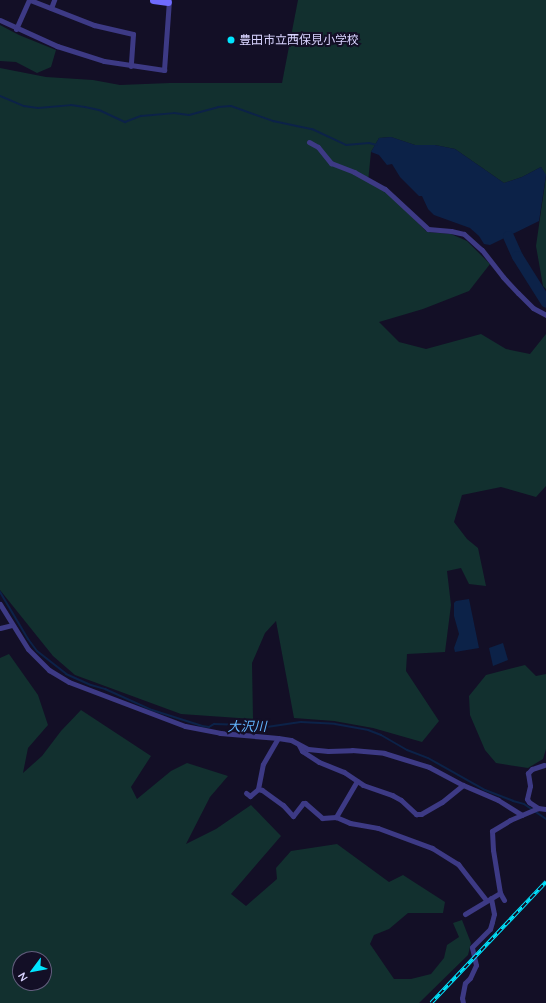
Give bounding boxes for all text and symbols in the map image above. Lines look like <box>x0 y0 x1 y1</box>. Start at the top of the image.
place label: 豊田市立西保見小学校 <box>239 33 359 47</box>
marker: 豊田市立西保見小学校 <box>226 35 236 45</box>
water label: 大沢川 <box>228 718 266 734</box>
north arrow <box>12 951 52 991</box>
text: N <box>15 970 31 984</box>

